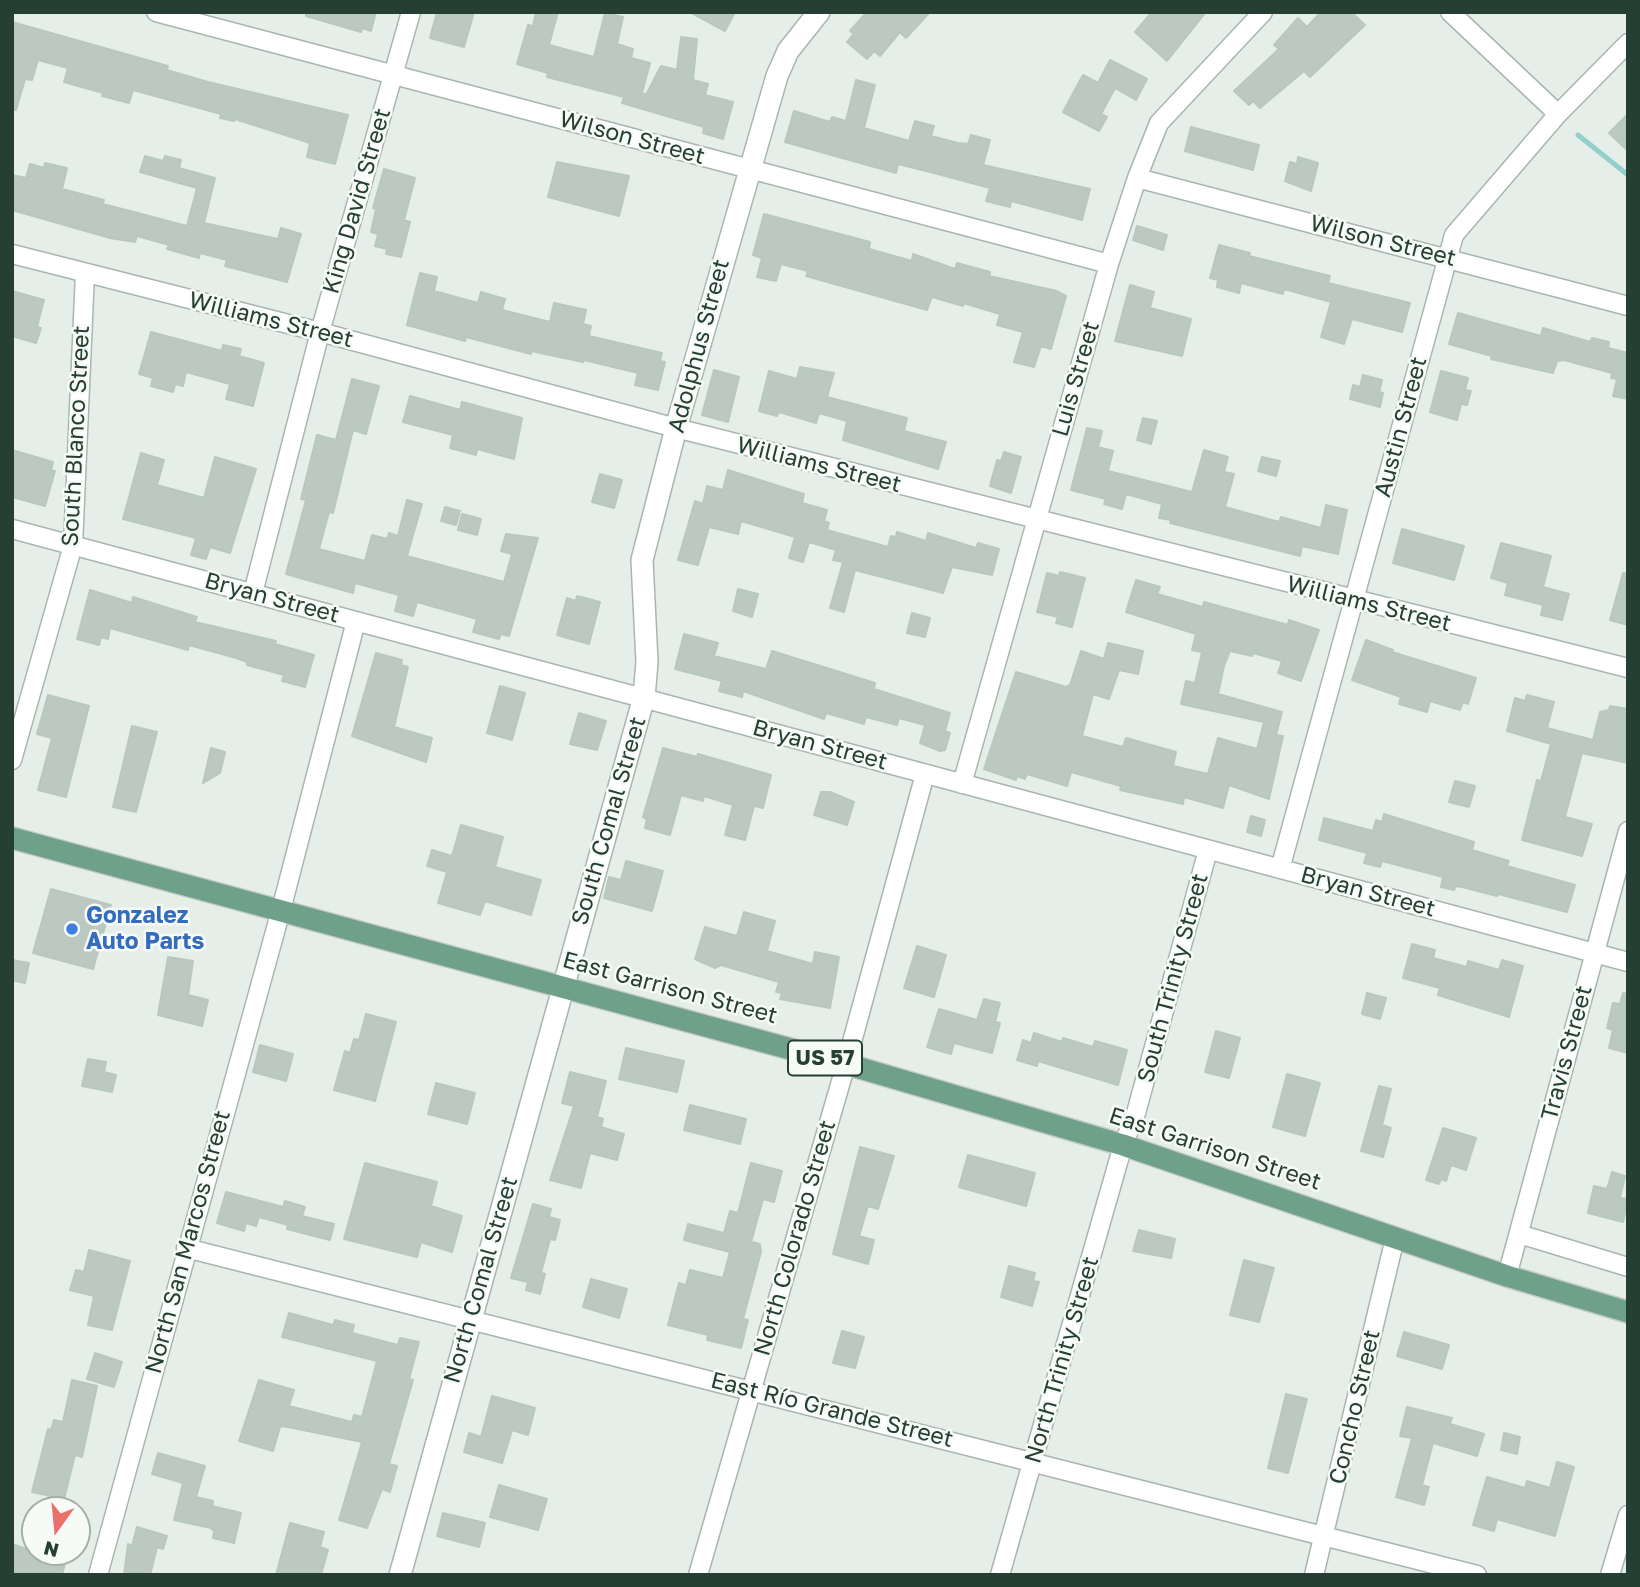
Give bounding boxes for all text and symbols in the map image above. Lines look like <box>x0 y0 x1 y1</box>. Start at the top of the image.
street label: King David Street <box>317 105 397 297</box>
street label: Wilson Street <box>556 105 708 171</box>
street label: Wilson Street <box>1307 210 1459 272</box>
street label: Adolphus Street <box>663 256 735 436</box>
street label: Williams Street <box>186 286 356 354</box>
street label: Luis Street <box>1046 318 1106 440</box>
street label: South Blanco Street <box>56 325 96 547</box>
street label: Austin Street <box>1369 354 1433 500</box>
street label: Williams Street <box>734 431 904 499</box>
street label: Bryan Street <box>202 567 342 629</box>
street label: Williams Street <box>1284 570 1454 638</box>
street label: South Comal Street <box>566 714 652 928</box>
street label: Bryan Street <box>750 714 890 776</box>
street label: Bryan Street <box>1298 861 1438 923</box>
street label: South Trinity Street <box>1132 870 1214 1086</box>
place label: Gonzalez Auto Parts <box>86 902 204 956</box>
marker: Gonzalez Auto Parts <box>64 921 80 937</box>
street label: East Garrison Street <box>560 946 780 1030</box>
street label: Travis Street <box>1536 983 1598 1123</box>
road number: US 57 <box>788 1040 862 1076</box>
street label: East Garrison Street <box>1106 1102 1324 1196</box>
street label: North San Marcos Street <box>140 1107 236 1377</box>
street label: North Colorado Street <box>748 1117 842 1359</box>
street label: North Comal Street <box>438 1173 524 1387</box>
street label: North Trinity Street <box>1019 1253 1105 1467</box>
street label: Concho Street <box>1324 1327 1386 1487</box>
street label: East Río Grande Street <box>708 1367 956 1453</box>
north arrow <box>21 1496 91 1566</box>
text: N <box>41 1537 61 1563</box>

